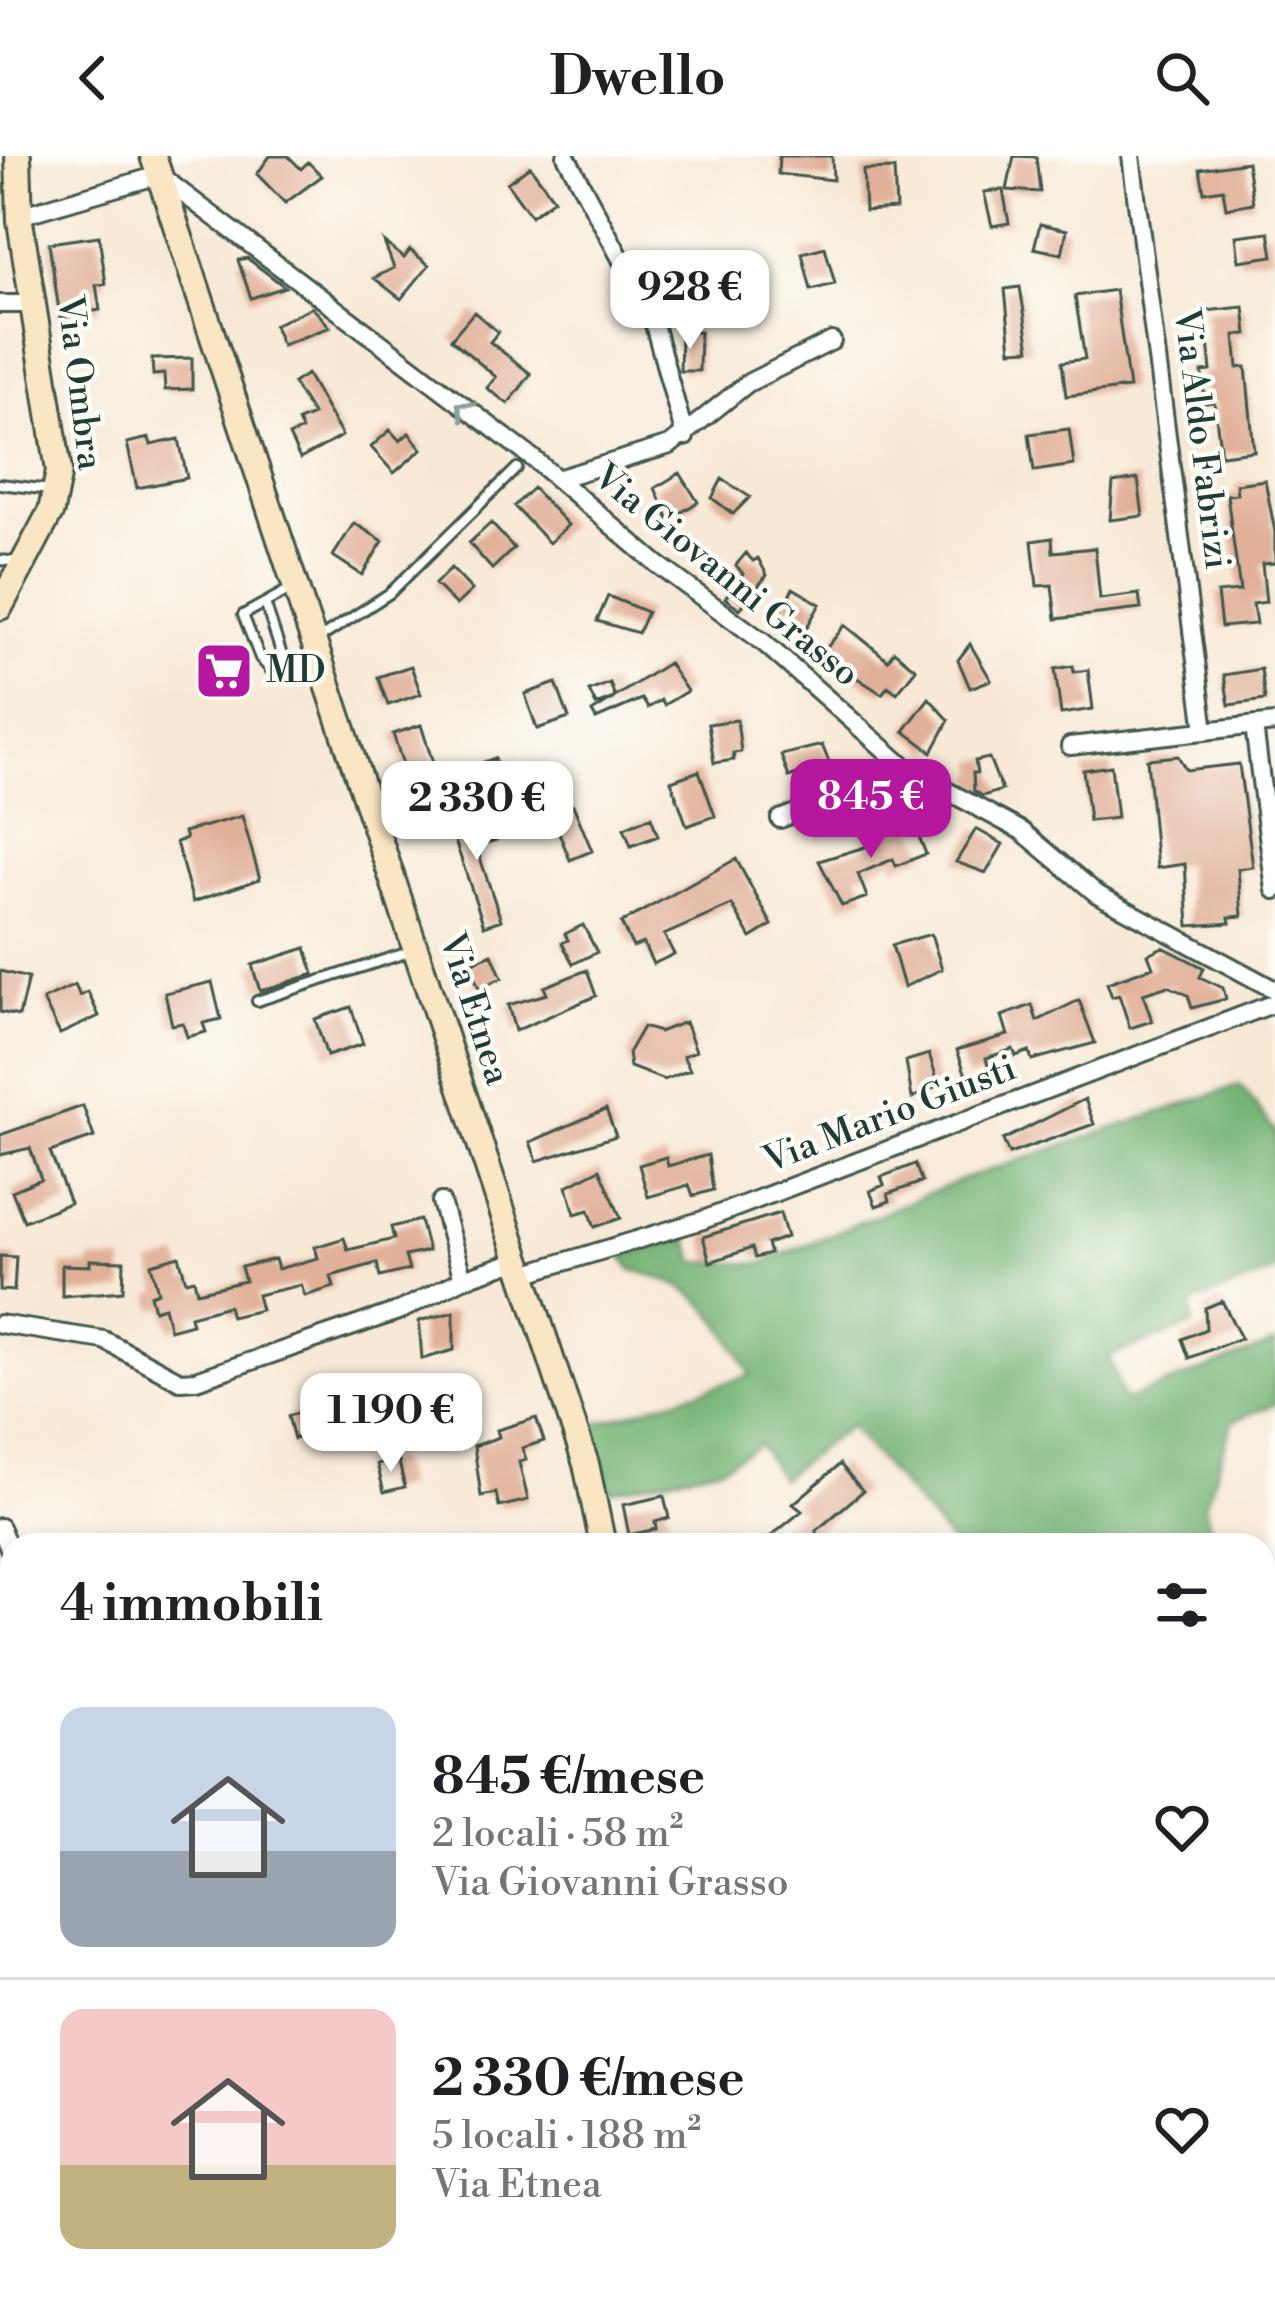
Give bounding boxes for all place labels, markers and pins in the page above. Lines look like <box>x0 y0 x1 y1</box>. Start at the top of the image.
pin: 928 € <box>606 250 774 352</box>
supermarket icon: MD <box>193 640 255 702</box>
place label: MD <box>266 649 326 694</box>
pin: 845 € <box>787 759 955 861</box>
pin: 2 330 € <box>366 761 588 863</box>
pin: 1 190 € <box>280 1373 502 1475</box>

